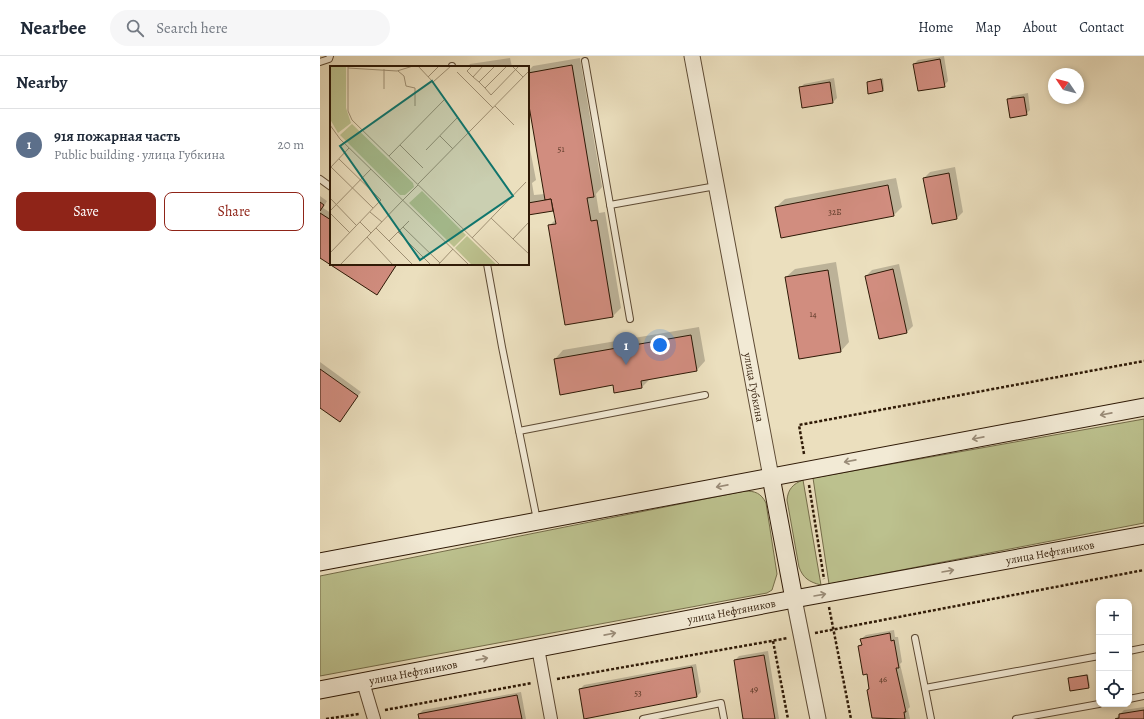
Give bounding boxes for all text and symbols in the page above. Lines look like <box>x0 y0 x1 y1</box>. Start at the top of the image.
search box <box>110 10 390 46</box>
text: Nearbee <box>20 15 86 41</box>
icon: search <box>124 17 146 39</box>
text: Search here <box>156 18 228 38</box>
text: Home <box>918 18 953 37</box>
text: Map <box>975 18 1001 37</box>
text: About <box>1023 18 1057 37</box>
text: Contact <box>1079 18 1124 37</box>
inset map <box>330 66 529 265</box>
north arrow <box>1048 68 1084 104</box>
text: Nearby <box>16 71 67 94</box>
text: 91я пожарная часть <box>54 126 180 146</box>
text: 1 <box>27 136 31 153</box>
text: 20 m <box>278 136 304 153</box>
house number: 51 <box>558 143 564 155</box>
text: Public building · улица Губкина <box>54 146 225 163</box>
button: Save <box>16 192 156 231</box>
button: Share <box>164 192 304 231</box>
house number: 32Б <box>828 206 842 218</box>
house number: 14 <box>809 308 817 320</box>
pin: 1 <box>613 332 639 365</box>
your location <box>650 335 670 355</box>
street label: улица Губкина <box>740 350 768 424</box>
one-way arrow <box>1100 410 1113 418</box>
one-way arrow <box>972 434 985 442</box>
one-way arrow <box>844 458 857 466</box>
one-way arrow <box>716 483 729 491</box>
street label: улица Нефтяников <box>1004 537 1095 568</box>
one-way arrow <box>941 567 954 575</box>
one-way arrow <box>813 590 826 598</box>
street label: улица Нефтяников <box>685 595 777 627</box>
map controls <box>1096 599 1132 707</box>
button: + <box>1096 599 1132 635</box>
one-way arrow <box>603 630 616 638</box>
button: − <box>1096 635 1132 671</box>
one-way arrow <box>475 654 488 662</box>
street label: улица Нефтяников <box>367 656 459 688</box>
button: locate <box>1096 671 1132 707</box>
house number: 46 <box>879 673 887 685</box>
house number: 49 <box>750 683 758 695</box>
house number: 53 <box>634 687 642 699</box>

